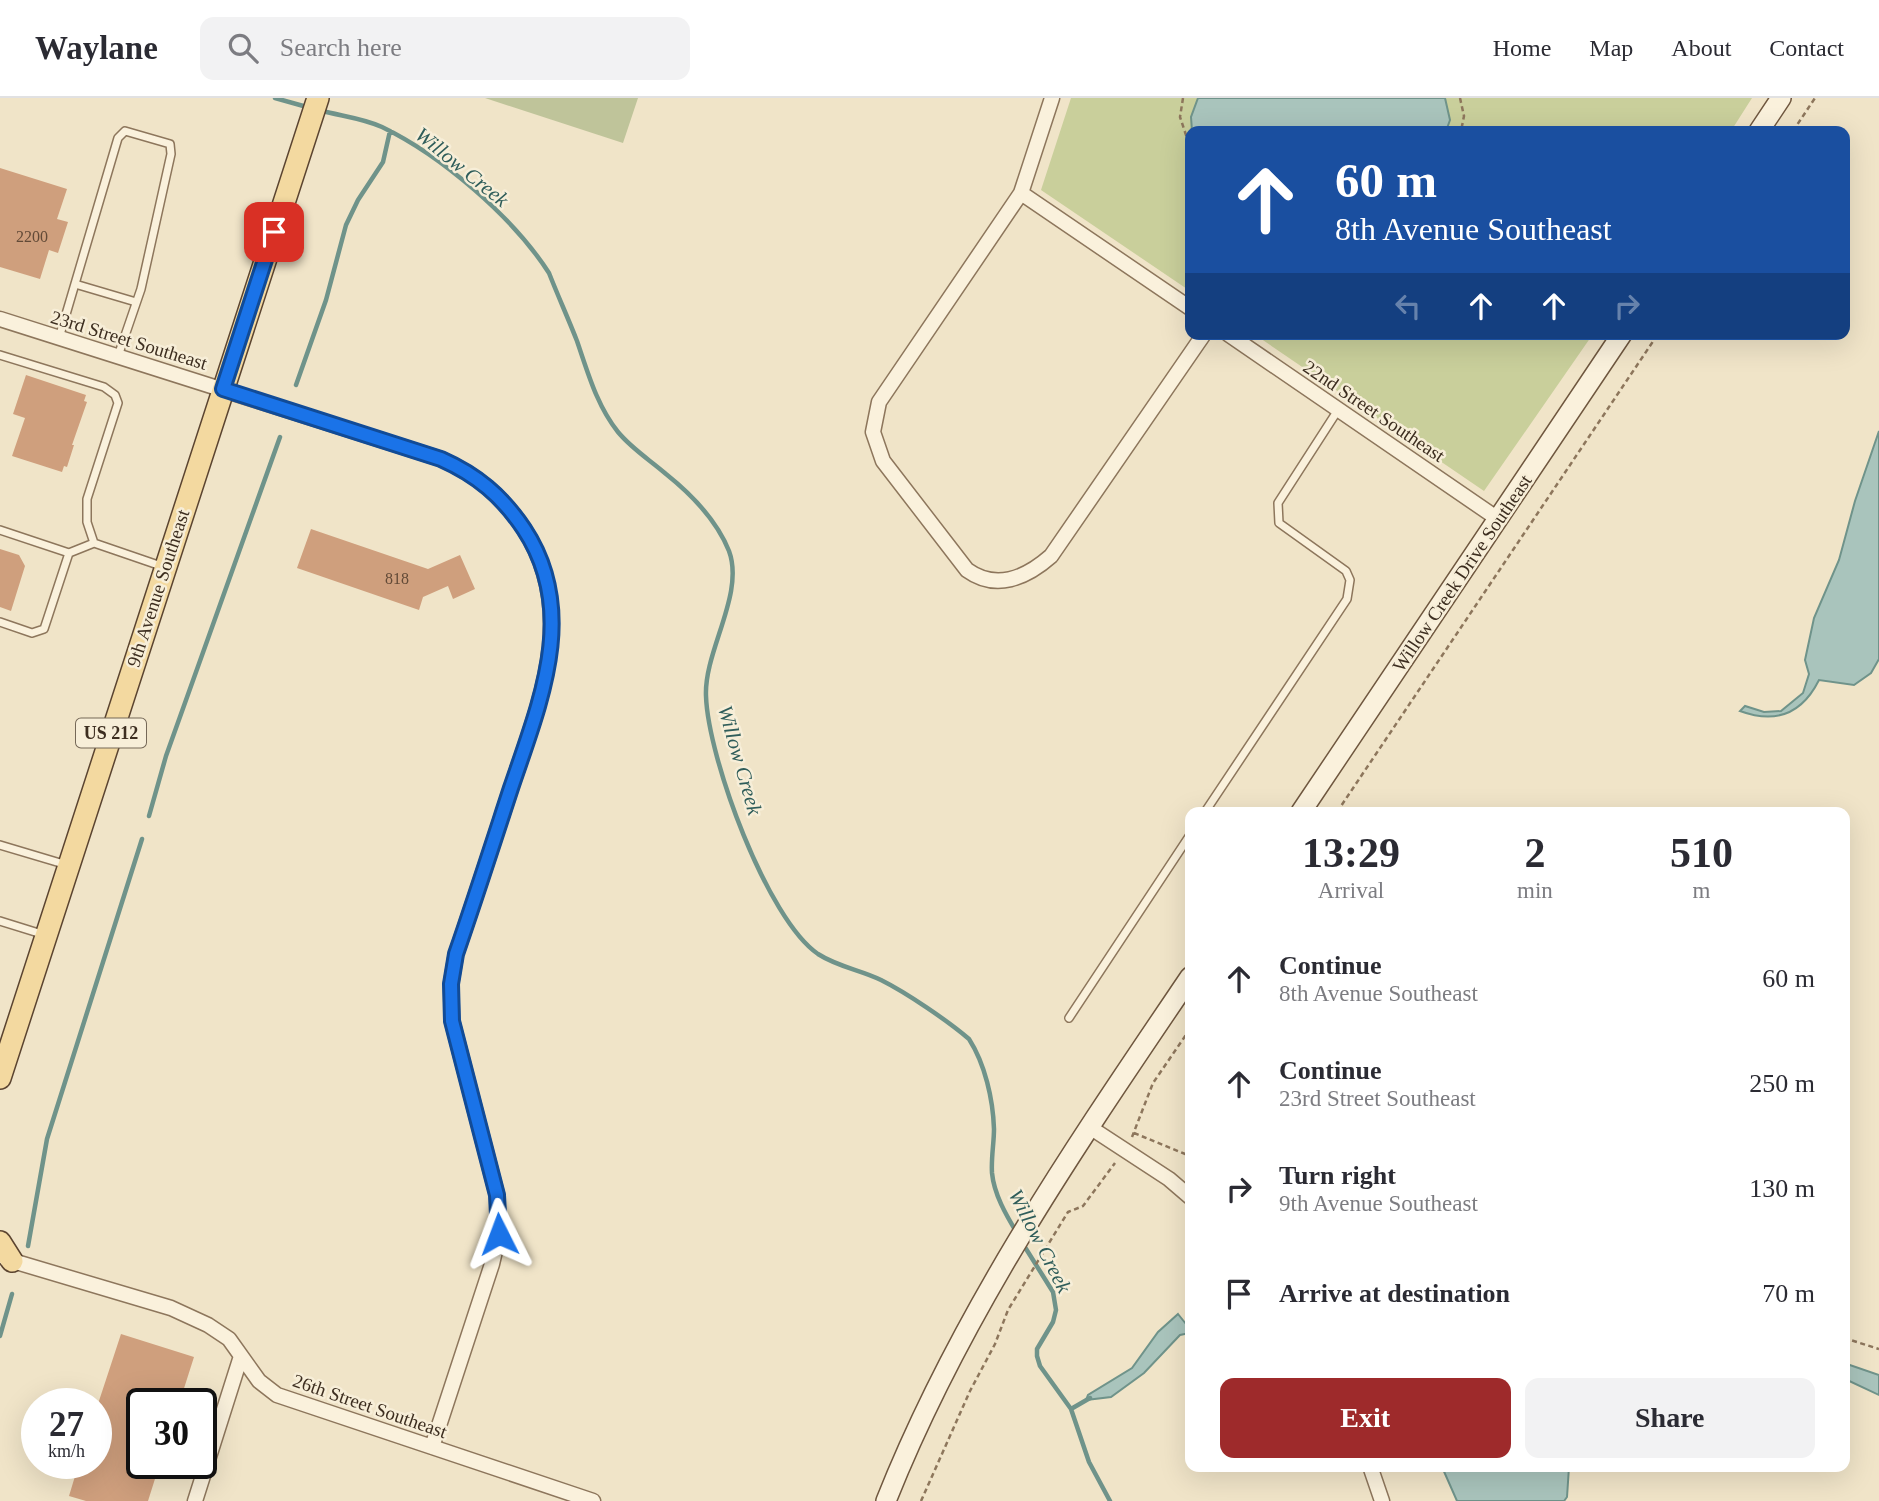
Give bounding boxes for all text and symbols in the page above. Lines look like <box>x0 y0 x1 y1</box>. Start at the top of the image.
search box <box>200 17 690 80</box>
icon: search <box>224 29 262 67</box>
text: Waylane <box>35 30 158 66</box>
text: Search here <box>280 33 402 62</box>
text: Home <box>1493 35 1551 61</box>
text: Map <box>1589 35 1633 61</box>
text: About <box>1671 35 1731 61</box>
text: Contact <box>1769 35 1844 61</box>
water label: Willow Creek <box>411 122 514 212</box>
text: 60 m <box>1335 153 1437 208</box>
icon: ahead <box>1220 154 1311 245</box>
pin <box>244 202 304 262</box>
text: 8th Avenue Southeast <box>1335 211 1612 247</box>
icon: arrive <box>255 213 293 251</box>
house number: 2200 <box>16 228 48 245</box>
icon: left <box>1389 287 1427 325</box>
icon: ahead <box>1462 287 1500 325</box>
icon: ahead <box>1535 287 1573 325</box>
icon: right <box>1608 287 1646 325</box>
street label: 23rd Street Southeast <box>48 306 210 374</box>
street label: 22nd Street Southeast <box>1299 356 1449 466</box>
street label: Willow Creek Drive Southeast <box>1388 470 1536 675</box>
street label: 9th Avenue Southeast <box>123 506 194 669</box>
house number: 818 <box>385 570 409 587</box>
water label: Willow Creek <box>713 702 767 818</box>
road number: US 212 <box>76 718 146 748</box>
text: 13:29 <box>1302 830 1400 876</box>
text: 2 <box>1524 830 1545 876</box>
text: 510 <box>1670 830 1733 876</box>
text: Arrival <box>1318 878 1384 903</box>
text: min <box>1517 878 1553 903</box>
text: m <box>1692 878 1710 903</box>
text: Continue <box>1279 951 1382 980</box>
icon: ahead <box>1220 960 1258 998</box>
text: 60 m <box>1762 964 1815 993</box>
text: 8th Avenue Southeast <box>1279 981 1478 1006</box>
text: Continue <box>1279 1056 1382 1085</box>
icon: ahead <box>1220 1065 1258 1103</box>
text: 250 m <box>1749 1069 1815 1098</box>
text: 23rd Street Southeast <box>1279 1086 1476 1111</box>
text: Turn right <box>1279 1161 1396 1190</box>
icon: right <box>1220 1170 1258 1208</box>
text: 130 m <box>1749 1174 1815 1203</box>
water label: Willow Creek <box>1004 1185 1077 1297</box>
text: 9th Avenue Southeast <box>1279 1191 1478 1216</box>
position arrow <box>462 1197 536 1271</box>
icon: arrive <box>1220 1275 1258 1313</box>
text: Arrive at destination <box>1279 1279 1510 1308</box>
text: 70 m <box>1762 1279 1815 1308</box>
street label: 26th Street Southeast <box>290 1370 450 1442</box>
button: Exit <box>1220 1378 1511 1458</box>
button: Share <box>1525 1378 1815 1458</box>
speed limit sign: 30 <box>126 1388 217 1479</box>
text: 27 <box>49 1405 84 1444</box>
text: km/h <box>48 1441 85 1461</box>

